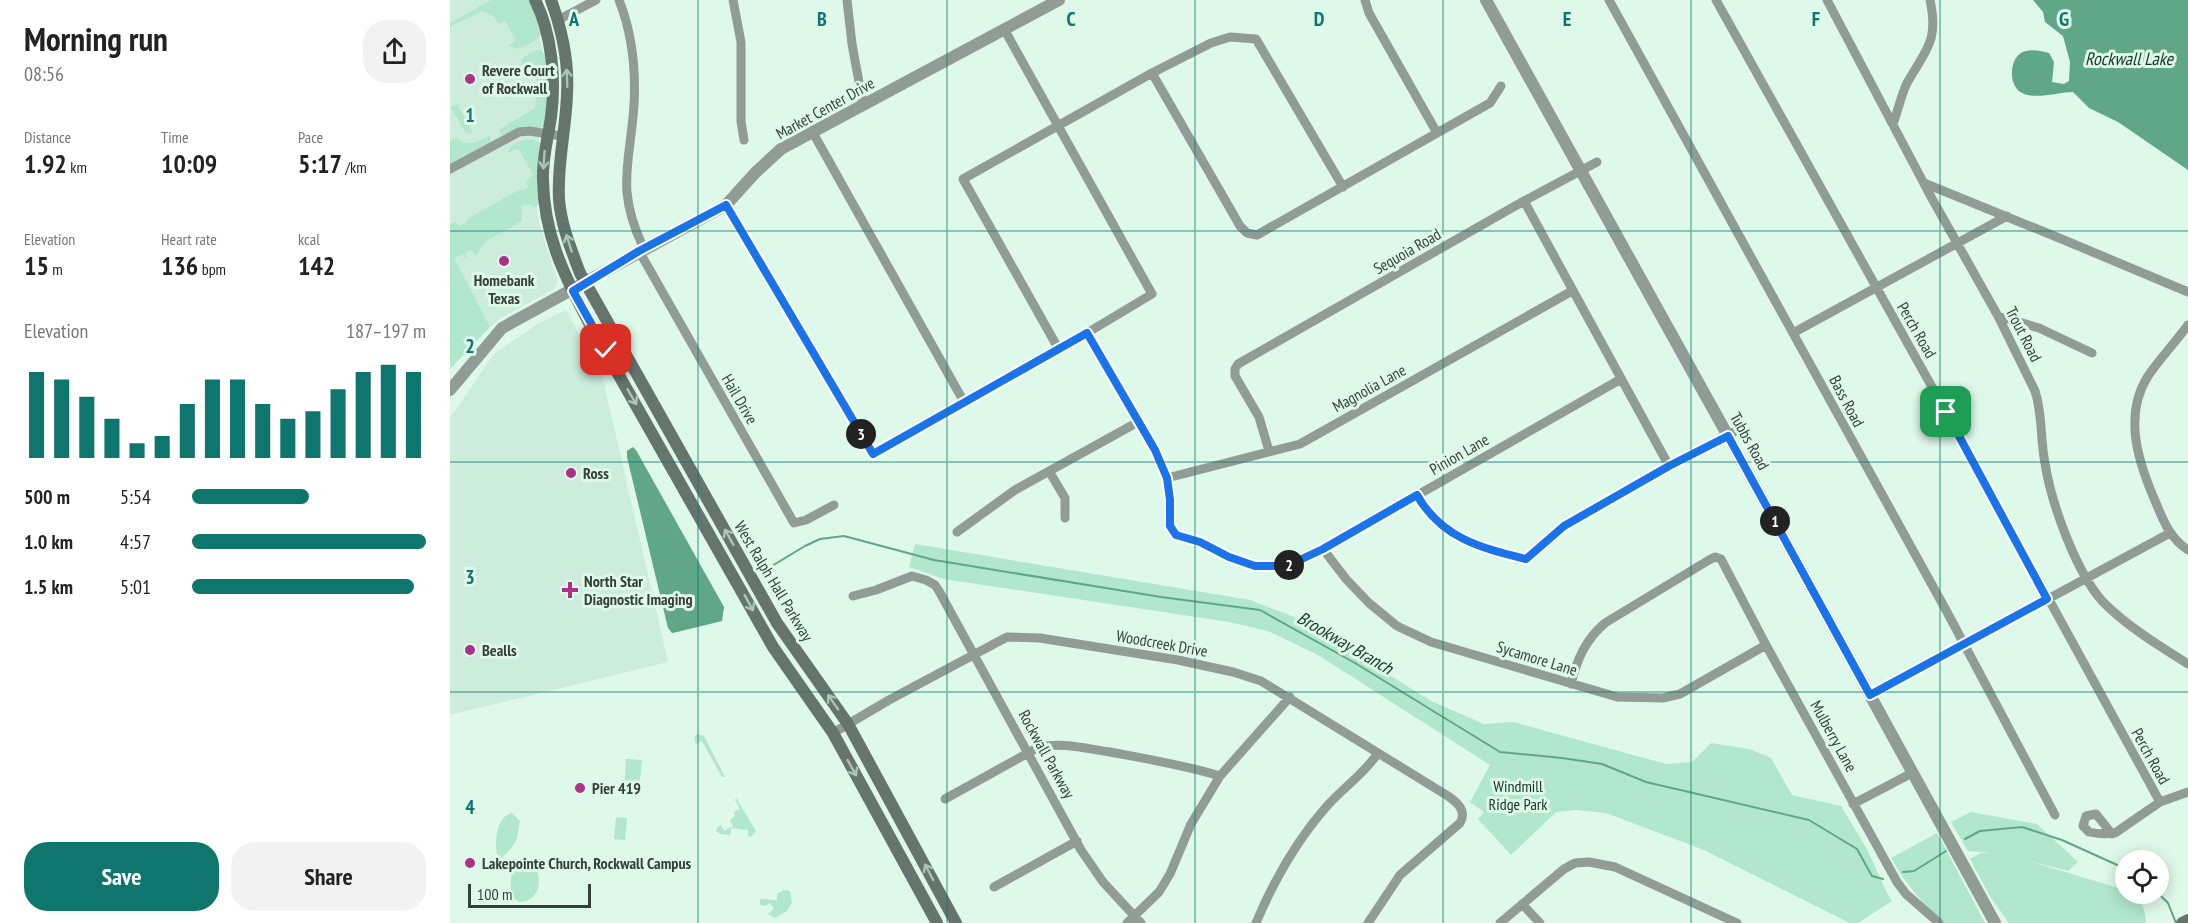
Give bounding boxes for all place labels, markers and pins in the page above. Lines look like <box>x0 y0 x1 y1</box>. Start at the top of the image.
place label: Revere Court of Rockwall <box>482 60 555 98</box>
marker: Revere Court of Rockwall <box>463 72 477 86</box>
marker: Homebank Texas <box>497 254 511 268</box>
place label: Homebank Texas <box>474 270 535 308</box>
pin <box>580 324 631 375</box>
pin <box>1920 386 1971 437</box>
pin: 3 <box>846 419 876 449</box>
place label: Ross <box>583 463 609 483</box>
marker: Ross <box>564 466 578 480</box>
pin: 1 <box>1760 506 1790 536</box>
pin: 2 <box>1274 550 1304 580</box>
place label: North Star Diagnostic Imaging <box>584 571 693 609</box>
marker: North Star Diagnostic Imaging <box>561 581 579 599</box>
place label: Bealls <box>482 640 517 660</box>
marker: Bealls <box>463 643 477 657</box>
place label: Pier 419 <box>592 778 641 798</box>
marker: Pier 419 <box>573 781 587 795</box>
place label: Lakepointe Church, Rockwall Campus <box>482 853 692 873</box>
marker: Lakepointe Church, Rockwall Campus <box>463 856 477 870</box>

